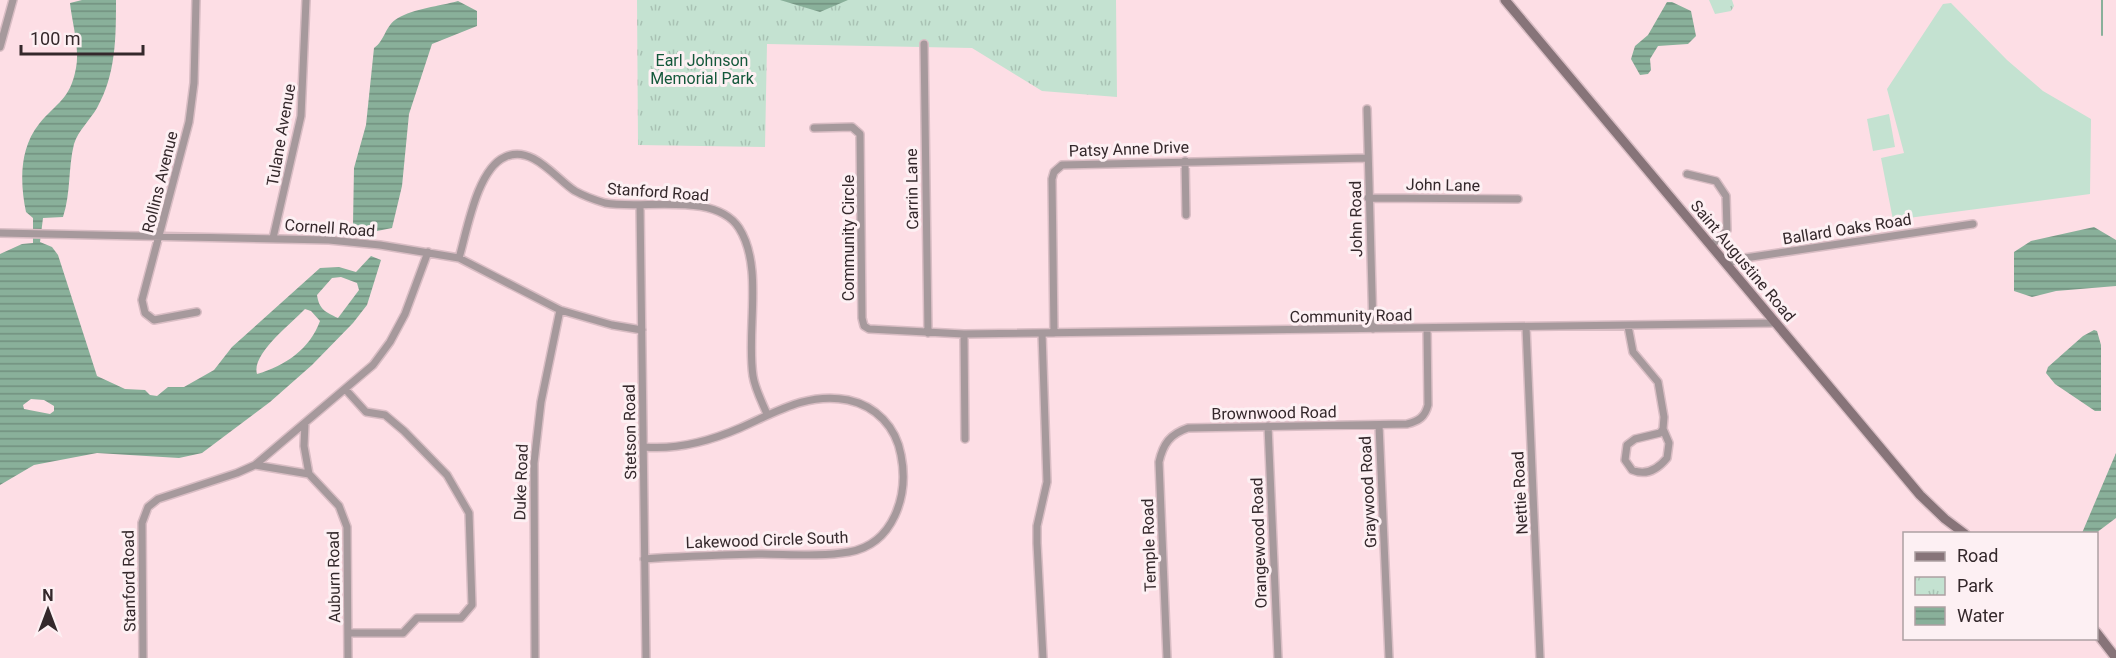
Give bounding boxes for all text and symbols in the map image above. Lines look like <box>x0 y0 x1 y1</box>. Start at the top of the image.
scale bar <box>21 18 142 56</box>
text: 100 m <box>30 28 81 49</box>
park label: Earl Johnson Memorial Park <box>650 51 755 88</box>
street label: Tulane Avenue <box>263 82 299 188</box>
street label: Rollins Avenue <box>138 129 182 235</box>
street label: Patsy Anne Drive <box>1069 137 1189 161</box>
street label: Carrin Lane <box>902 148 922 230</box>
street label: Community Circle <box>839 175 858 301</box>
street label: John Lane <box>1406 175 1480 195</box>
street label: Stanford Road <box>606 179 710 205</box>
street label: John Road <box>1346 181 1366 257</box>
street label: Saint Augustine Road <box>1687 196 1799 326</box>
street label: Ballard Oaks Road <box>1781 209 1913 249</box>
street label: Cornell Road <box>284 215 376 241</box>
street label: Community Road <box>1290 305 1412 327</box>
street label: Stetson Road <box>620 384 640 480</box>
street label: Brownwood Road <box>1211 402 1337 424</box>
street label: Graywood Road <box>1356 436 1380 548</box>
street label: Duke Road <box>510 443 532 521</box>
street label: Nettie Road <box>1508 451 1532 535</box>
street label: Orangewood Road <box>1247 477 1271 609</box>
street label: Temple Road <box>1138 498 1160 592</box>
street label: Lakewood Circle South <box>685 528 849 552</box>
street label: Stanford Road <box>119 530 139 632</box>
street label: Auburn Road <box>324 531 344 623</box>
legend <box>1903 532 2098 640</box>
text: Road <box>1957 545 1998 566</box>
text: Park <box>1957 575 1994 596</box>
north arrow <box>18 580 78 640</box>
text: N <box>42 586 54 605</box>
text: Water <box>1957 605 2004 626</box>

